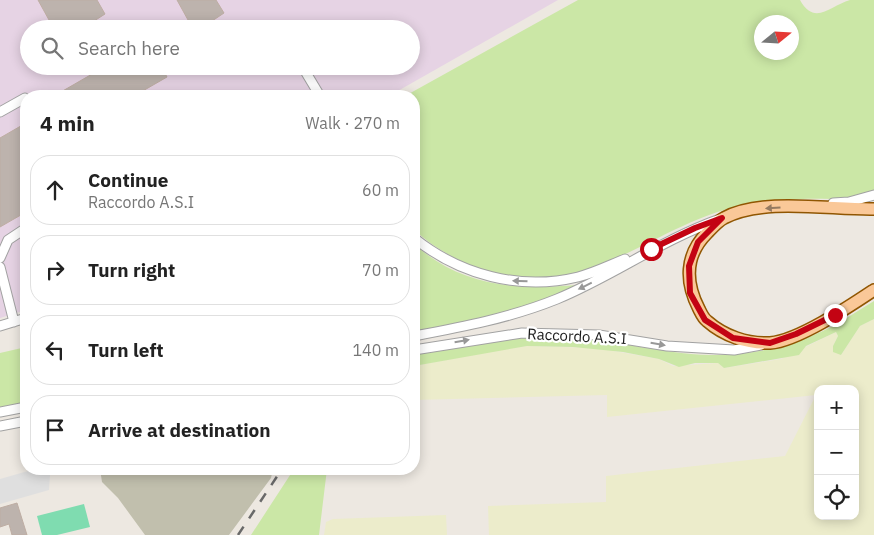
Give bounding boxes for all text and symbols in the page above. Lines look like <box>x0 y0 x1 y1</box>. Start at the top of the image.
north arrow <box>754 15 799 60</box>
search box <box>20 20 420 75</box>
icon: search <box>38 34 66 62</box>
text: Search here <box>78 36 180 60</box>
text: 4 min <box>40 109 95 137</box>
text: Walk · 270 m <box>305 113 400 133</box>
text: Continue <box>88 168 168 192</box>
icon: ahead <box>41 176 69 204</box>
text: 60 m <box>362 180 399 200</box>
text: Raccordo A.S.I <box>88 192 194 212</box>
one-way arrow <box>765 205 781 213</box>
route start <box>640 238 663 261</box>
icon: right <box>41 256 69 284</box>
text: Turn right <box>88 258 175 282</box>
text: 70 m <box>362 260 399 280</box>
one-way arrow <box>512 277 528 285</box>
one-way arrow <box>578 282 592 290</box>
route end <box>824 304 847 327</box>
street label: Raccordo A.S.I <box>527 324 627 348</box>
icon: left <box>41 336 69 364</box>
one-way arrow <box>454 337 470 345</box>
text: Turn left <box>88 338 164 362</box>
text: 140 m <box>352 340 399 360</box>
one-way arrow <box>650 341 666 349</box>
map controls <box>814 385 859 520</box>
button: + <box>814 385 859 430</box>
icon: arrive <box>41 416 69 444</box>
text: Arrive at destination <box>88 418 271 442</box>
button: − <box>814 430 859 475</box>
button: locate <box>814 475 859 520</box>

